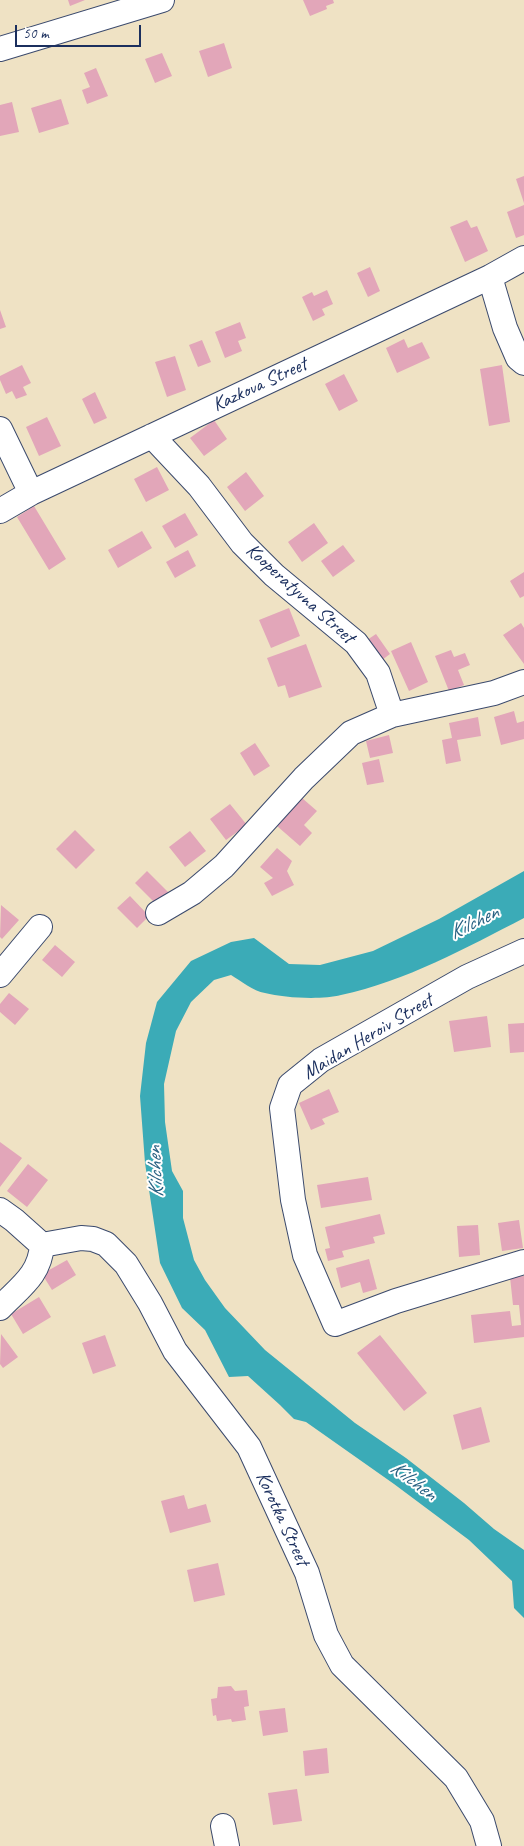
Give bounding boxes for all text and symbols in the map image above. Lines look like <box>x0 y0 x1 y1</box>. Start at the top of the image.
scale bar <box>18 15 144 47</box>
text: 50 m <box>23 24 49 43</box>
street label: Kazkova Street <box>209 353 311 417</box>
street label: Kooperatyvna Street <box>240 539 360 649</box>
water label: Kilchen <box>445 900 503 946</box>
street label: Maidan Heroiv Street <box>299 989 437 1085</box>
water label: Kilchen <box>142 1146 170 1198</box>
water label: Kilchen <box>385 1455 441 1507</box>
street label: Korotka Street <box>250 1468 314 1570</box>

